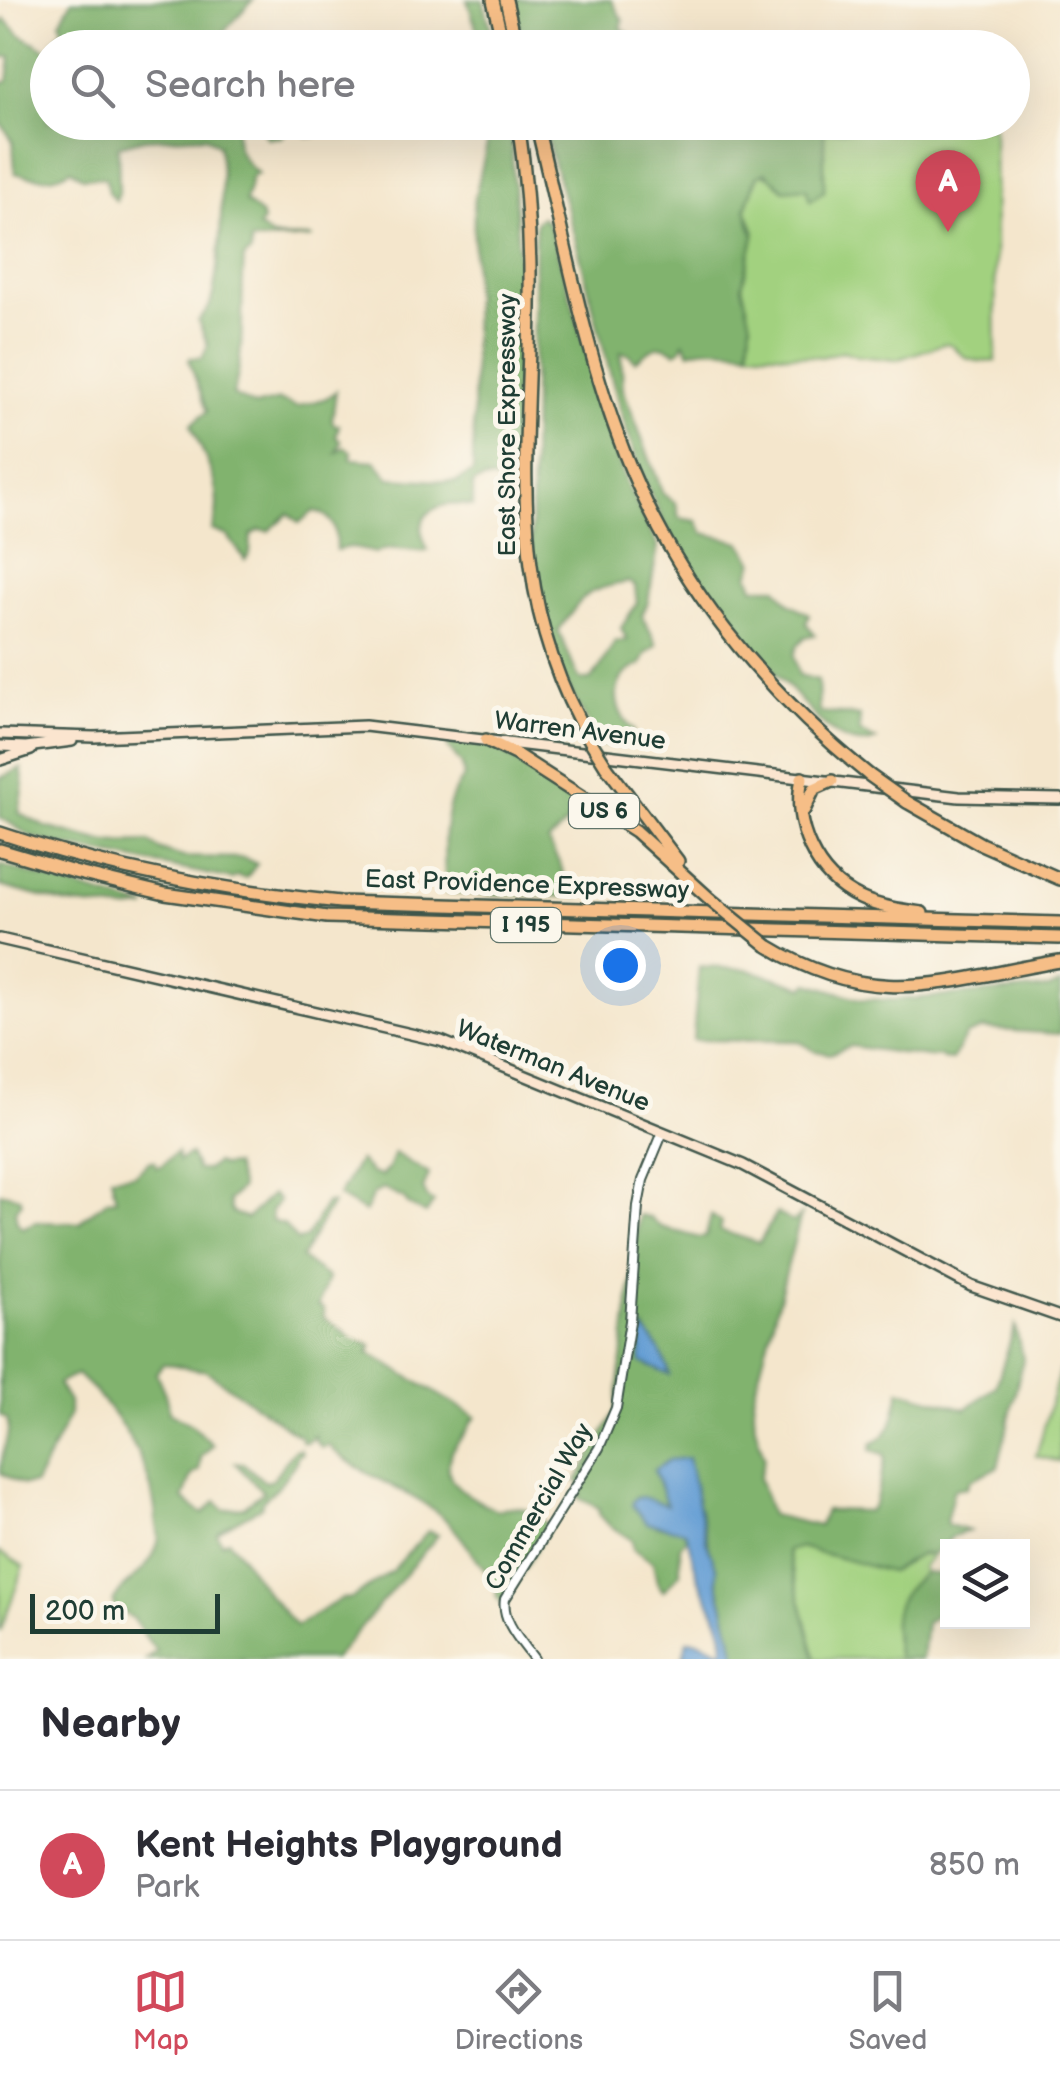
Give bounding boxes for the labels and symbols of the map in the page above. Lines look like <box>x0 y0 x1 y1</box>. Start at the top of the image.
pin: A <box>916 150 980 232</box>
street label: East Shore Expressway <box>492 293 523 556</box>
street label: Warren Avenue <box>492 705 668 757</box>
road number: US 6 <box>569 794 639 828</box>
street label: East Providence Expressway <box>364 864 690 906</box>
road number: I 195 <box>491 908 561 942</box>
your location <box>595 940 646 991</box>
street label: Waterman Avenue <box>452 1013 654 1119</box>
street label: Commercial Way <box>479 1417 600 1596</box>
scale bar <box>30 1589 220 1634</box>

